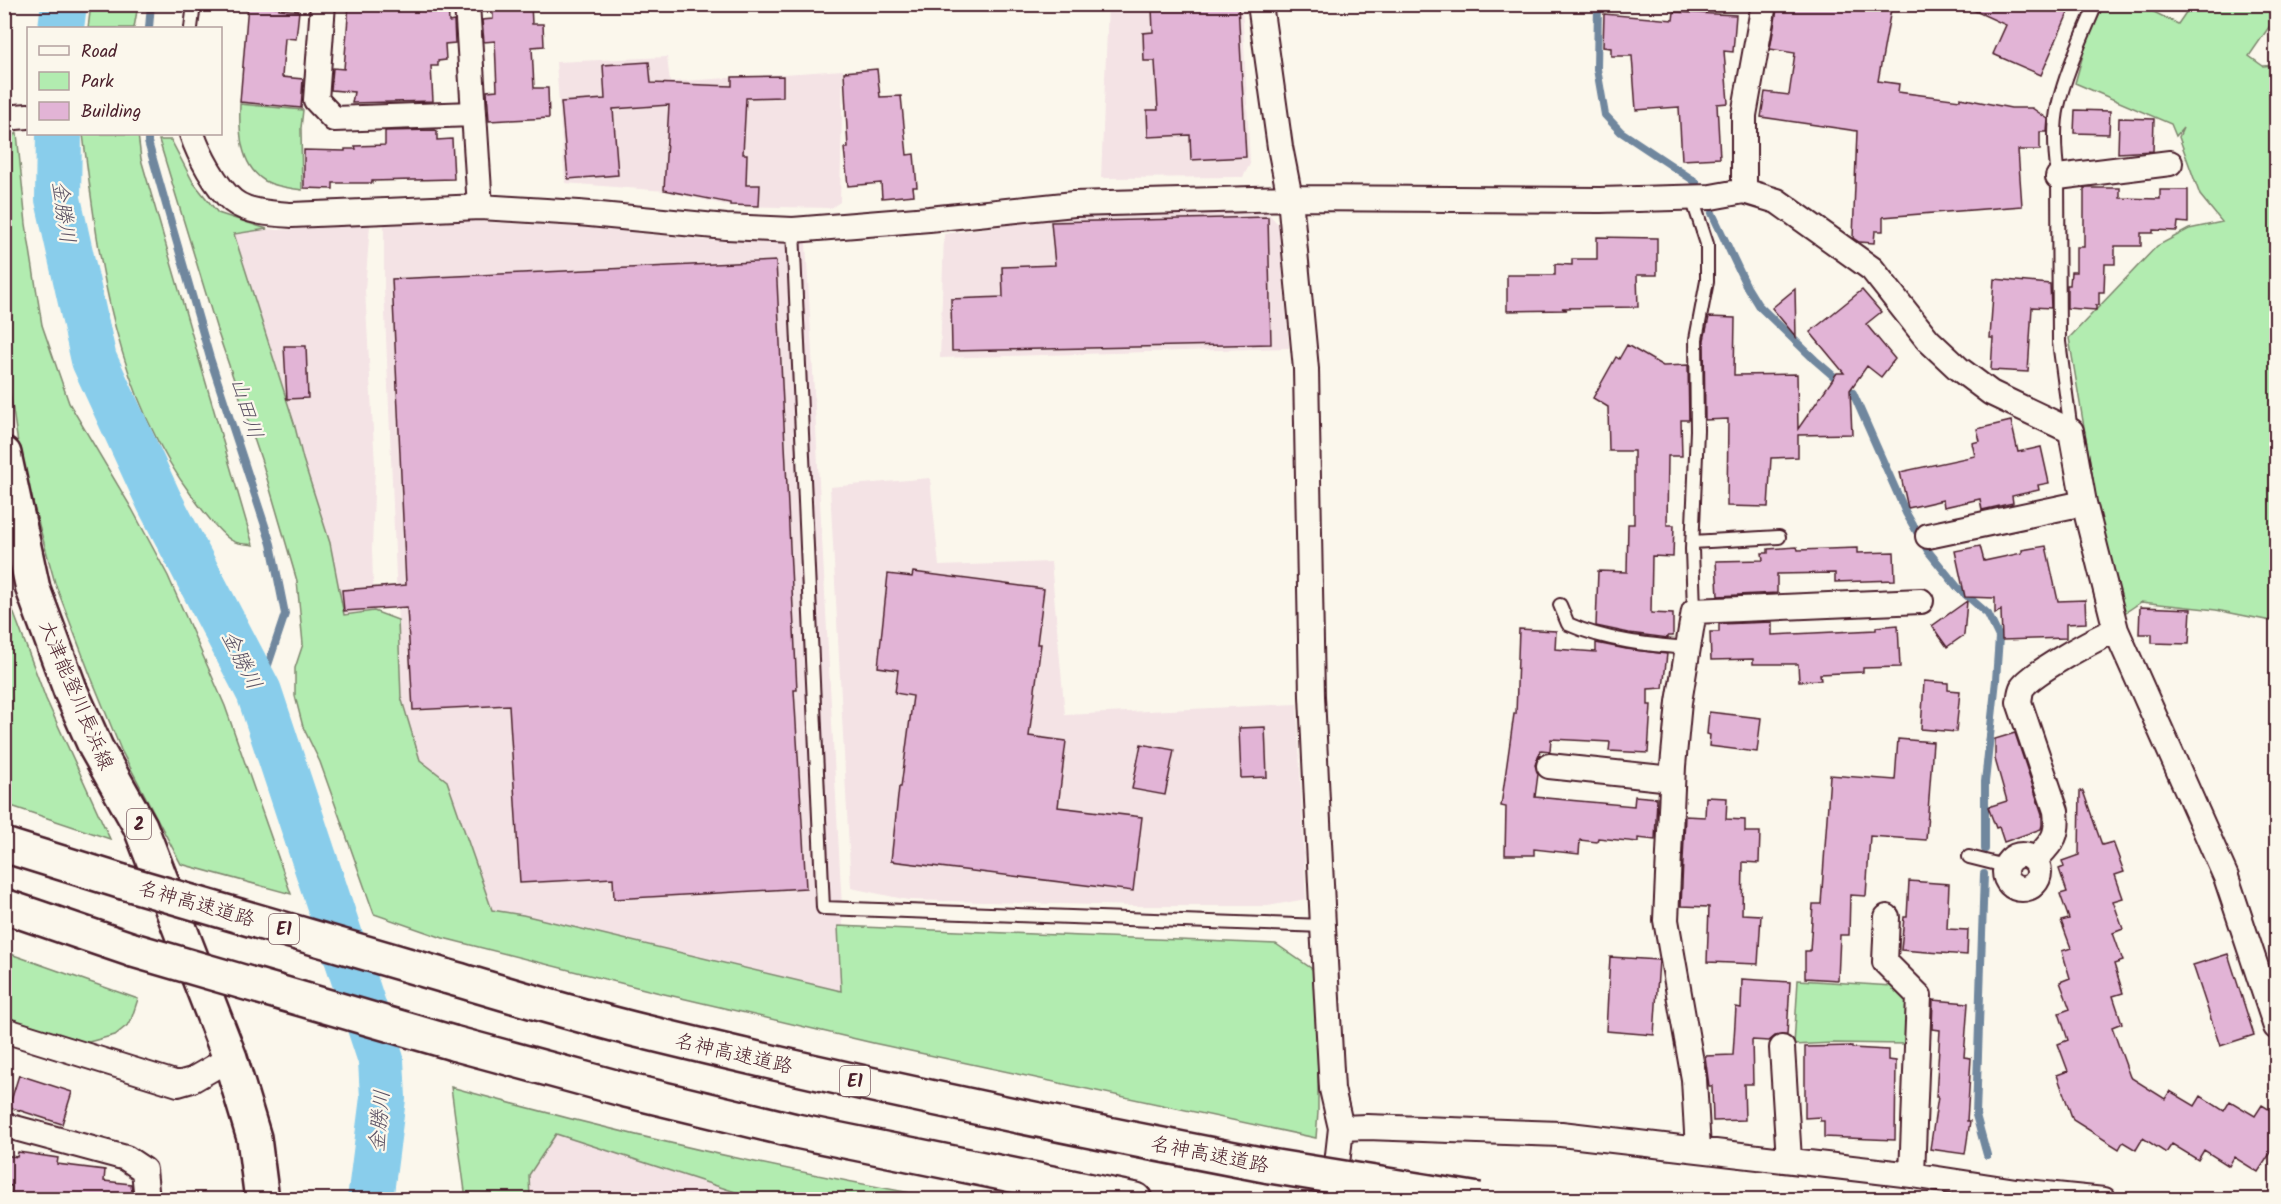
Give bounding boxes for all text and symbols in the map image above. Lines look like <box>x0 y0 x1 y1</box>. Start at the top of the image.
legend <box>27 27 222 135</box>
text: Road <box>81 38 118 67</box>
text: Park <box>81 68 114 97</box>
text: Building <box>81 98 141 127</box>
water label: 金勝川 <box>42 179 83 246</box>
water label: 山田川 <box>221 373 271 443</box>
street label: 大津能登川長浜線 <box>29 616 121 776</box>
water label: 金勝川 <box>212 625 270 696</box>
road number: 2 <box>127 809 151 839</box>
street label: 名神高速道路 <box>134 873 259 937</box>
road number: E1 <box>269 914 299 944</box>
street label: 名神高速道路 <box>671 1026 796 1084</box>
road number: E1 <box>840 1066 870 1096</box>
water label: 金勝川 <box>361 1088 400 1154</box>
street label: 名神高速道路 <box>1148 1129 1272 1183</box>

